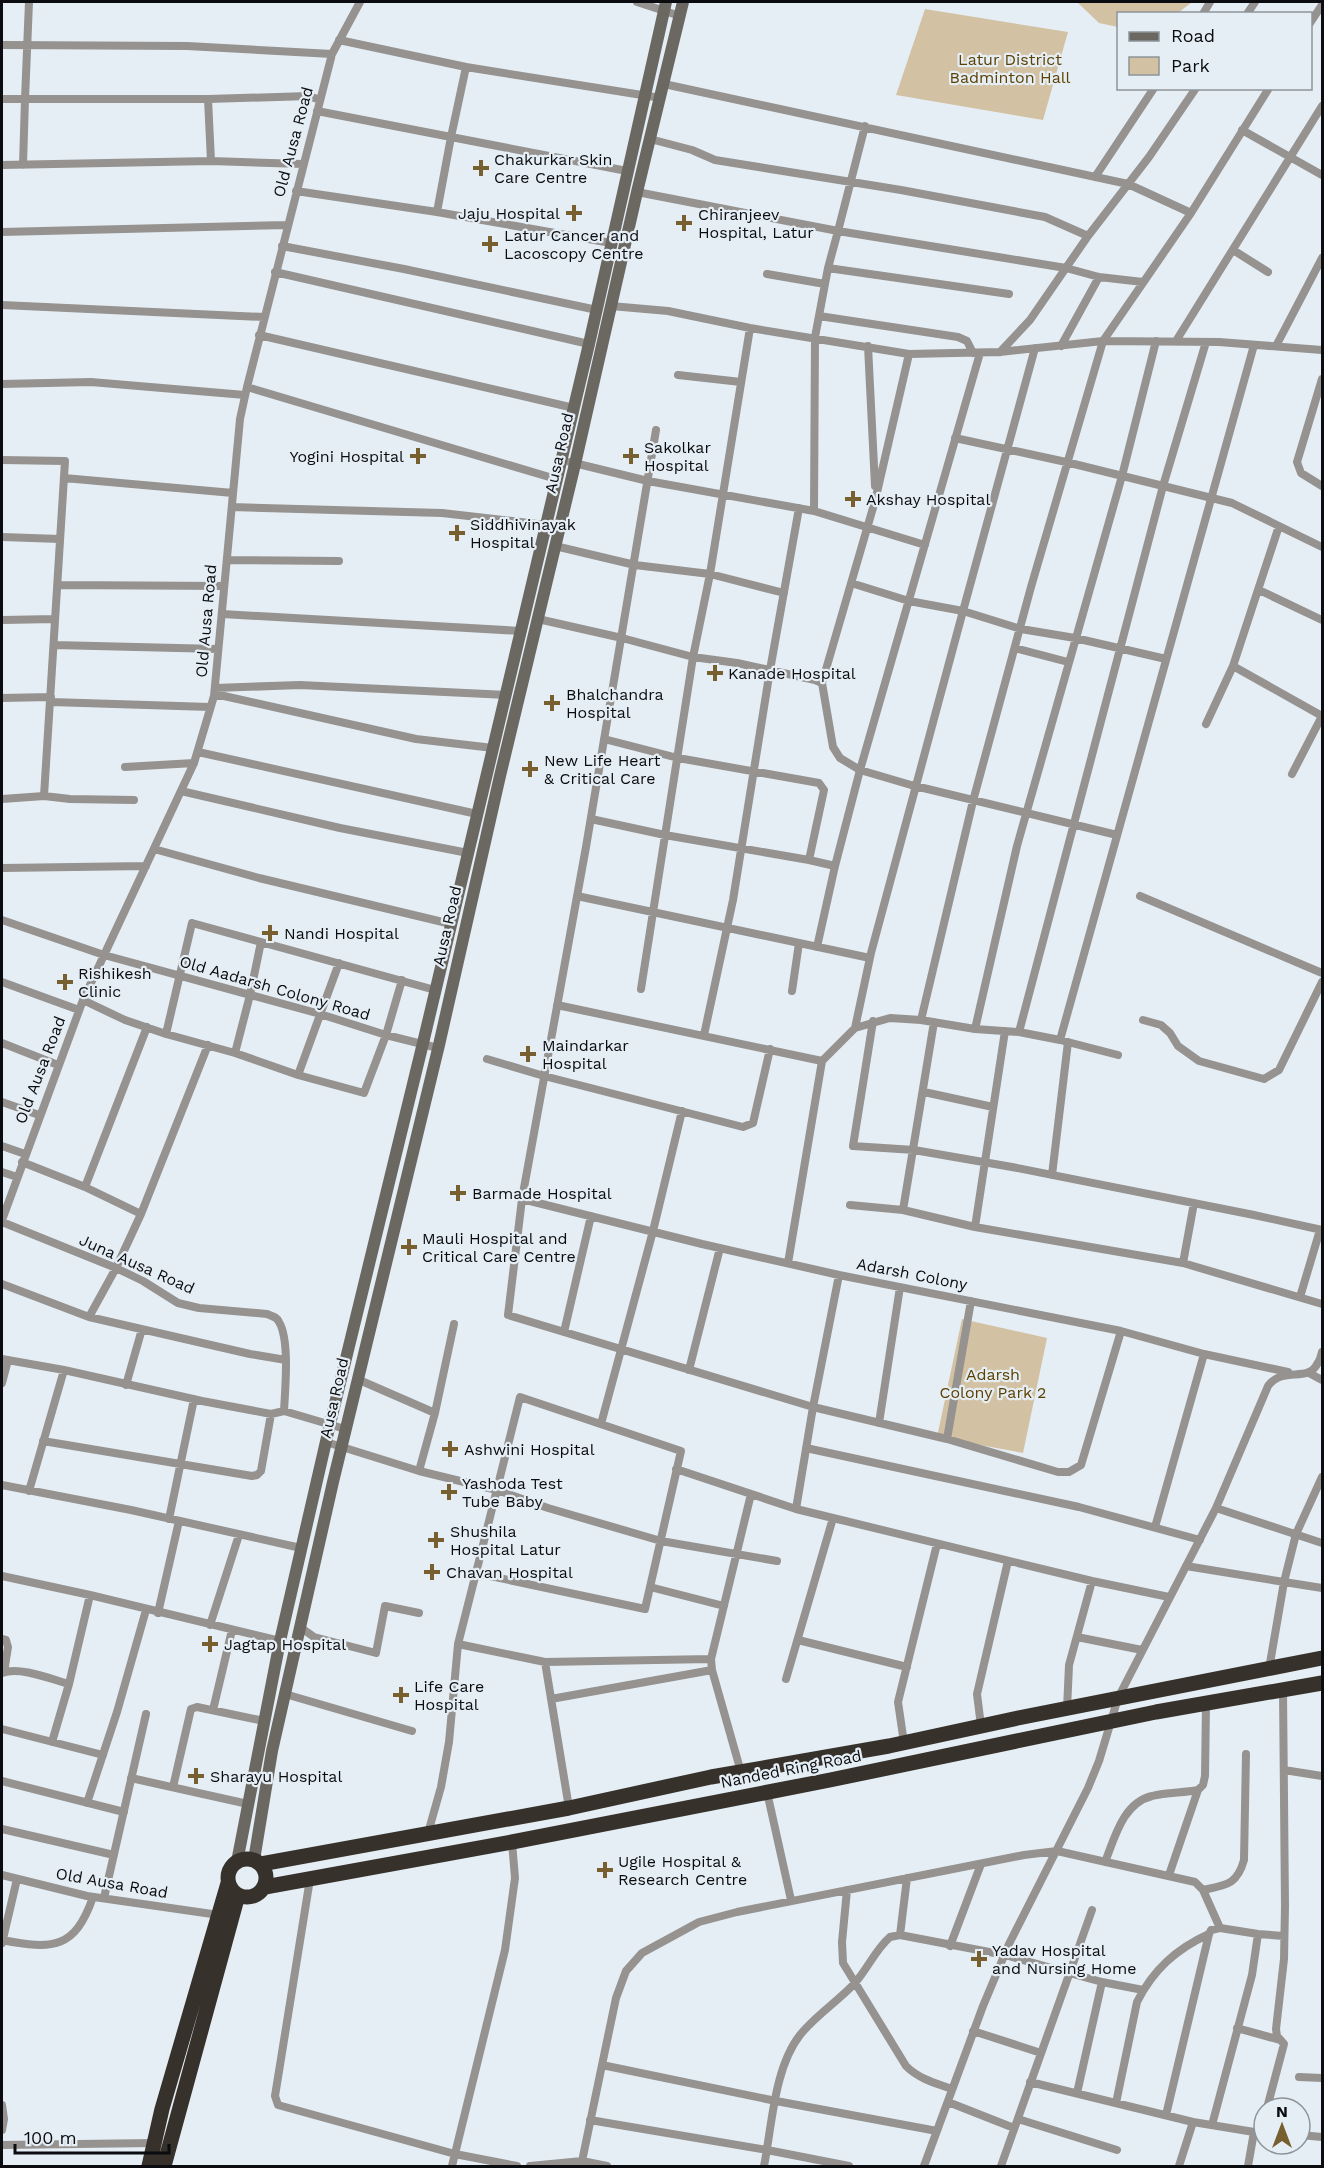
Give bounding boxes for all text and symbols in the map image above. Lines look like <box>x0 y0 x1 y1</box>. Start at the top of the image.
legend <box>1117 12 1312 90</box>
text: Road <box>1171 25 1215 46</box>
park label: Latur District Badminton Hall <box>950 50 1071 87</box>
text: Park <box>1171 55 1210 76</box>
street label: Old Ausa Road <box>269 85 317 199</box>
place label: Chakurkar Skin Care Centre <box>494 150 612 187</box>
marker: Chakurkar Skin Care Centre <box>472 159 490 177</box>
place label: Jaju Hospital <box>458 204 560 223</box>
marker: Jaju Hospital <box>565 204 583 222</box>
place label: Chiranjeev Hospital, Latur <box>698 205 814 242</box>
marker: Chiranjeev Hospital, Latur <box>675 214 693 232</box>
place label: Latur Cancer and Lacoscopy Centre <box>504 226 644 263</box>
marker: Latur Cancer and Lacoscopy Centre <box>481 235 499 253</box>
street label: Ausa Road <box>541 411 577 495</box>
place label: Sakolkar Hospital <box>644 438 711 475</box>
place label: Yogini Hospital <box>289 447 404 466</box>
marker: Yogini Hospital <box>409 447 427 465</box>
marker: Sakolkar Hospital <box>622 447 640 465</box>
marker: Akshay Hospital <box>844 490 862 508</box>
place label: Akshay Hospital <box>866 490 990 509</box>
place label: Siddhivinayak Hospital <box>470 515 576 552</box>
marker: Siddhivinayak Hospital <box>448 524 466 542</box>
street label: Old Ausa Road <box>192 564 220 678</box>
marker: Kanade Hospital <box>706 664 724 682</box>
place label: Kanade Hospital <box>728 664 856 683</box>
place label: Bhalchandra Hospital <box>566 685 664 722</box>
marker: Bhalchandra Hospital <box>543 694 561 712</box>
place label: New Life Heart & Critical Care <box>544 751 661 788</box>
marker: New Life Heart & Critical Care <box>521 760 539 778</box>
street label: Ausa Road <box>429 884 465 968</box>
marker: Nandi Hospital <box>261 924 279 942</box>
place label: Nandi Hospital <box>284 924 399 943</box>
street label: Old Aadarsh Colony Road <box>177 952 373 1024</box>
place label: Rishikesh Clinic <box>78 964 152 1001</box>
marker: Rishikesh Clinic <box>56 973 74 991</box>
street label: Old Ausa Road <box>11 1014 69 1126</box>
place label: Maindarkar Hospital <box>542 1036 629 1073</box>
marker: Maindarkar Hospital <box>519 1045 537 1063</box>
marker: Barmade Hospital <box>449 1184 467 1202</box>
place label: Barmade Hospital <box>472 1184 612 1203</box>
place label: Mauli Hospital and Critical Care Centre <box>422 1229 576 1266</box>
street label: Juna Ausa Road <box>76 1230 198 1298</box>
marker: Mauli Hospital and Critical Care Centre <box>400 1238 418 1256</box>
street label: Adarsh Colony <box>855 1254 970 1294</box>
street label: Ausa Road <box>316 1356 352 1440</box>
park label: Adarsh Colony Park 2 <box>940 1365 1046 1402</box>
marker: Ashwini Hospital <box>441 1440 459 1458</box>
place label: Ashwini Hospital <box>464 1440 595 1459</box>
place label: Yashoda Test Tube Baby <box>462 1474 563 1511</box>
marker: Yashoda Test Tube Baby <box>440 1483 458 1501</box>
place label: Shushila Hospital Latur <box>450 1522 561 1559</box>
marker: Shushila Hospital Latur <box>427 1531 445 1549</box>
marker: Chavan Hospital <box>423 1563 441 1581</box>
place label: Chavan Hospital <box>446 1563 573 1582</box>
marker: Jagtap Hospital <box>201 1635 219 1653</box>
place label: Jagtap Hospital <box>224 1635 346 1654</box>
place label: Life Care Hospital <box>414 1677 484 1714</box>
marker: Life Care Hospital <box>392 1686 410 1704</box>
street label: Nanded Ring Road <box>719 1746 863 1792</box>
marker: Sharayu Hospital <box>187 1767 205 1785</box>
place label: Sharayu Hospital <box>210 1767 342 1786</box>
place label: Ugile Hospital & Research Centre <box>618 1852 747 1889</box>
marker: Ugile Hospital & Research Centre <box>596 1861 614 1879</box>
street label: Old Ausa Road <box>54 1864 170 1902</box>
place label: Yadav Hospital and Nursing Home <box>992 1941 1136 1978</box>
marker: Yadav Hospital and Nursing Home <box>970 1950 988 1968</box>
north arrow <box>1252 2096 1312 2156</box>
text: N <box>1276 2102 1288 2121</box>
scale bar <box>15 2117 170 2155</box>
text: 100 m <box>24 2127 77 2148</box>

